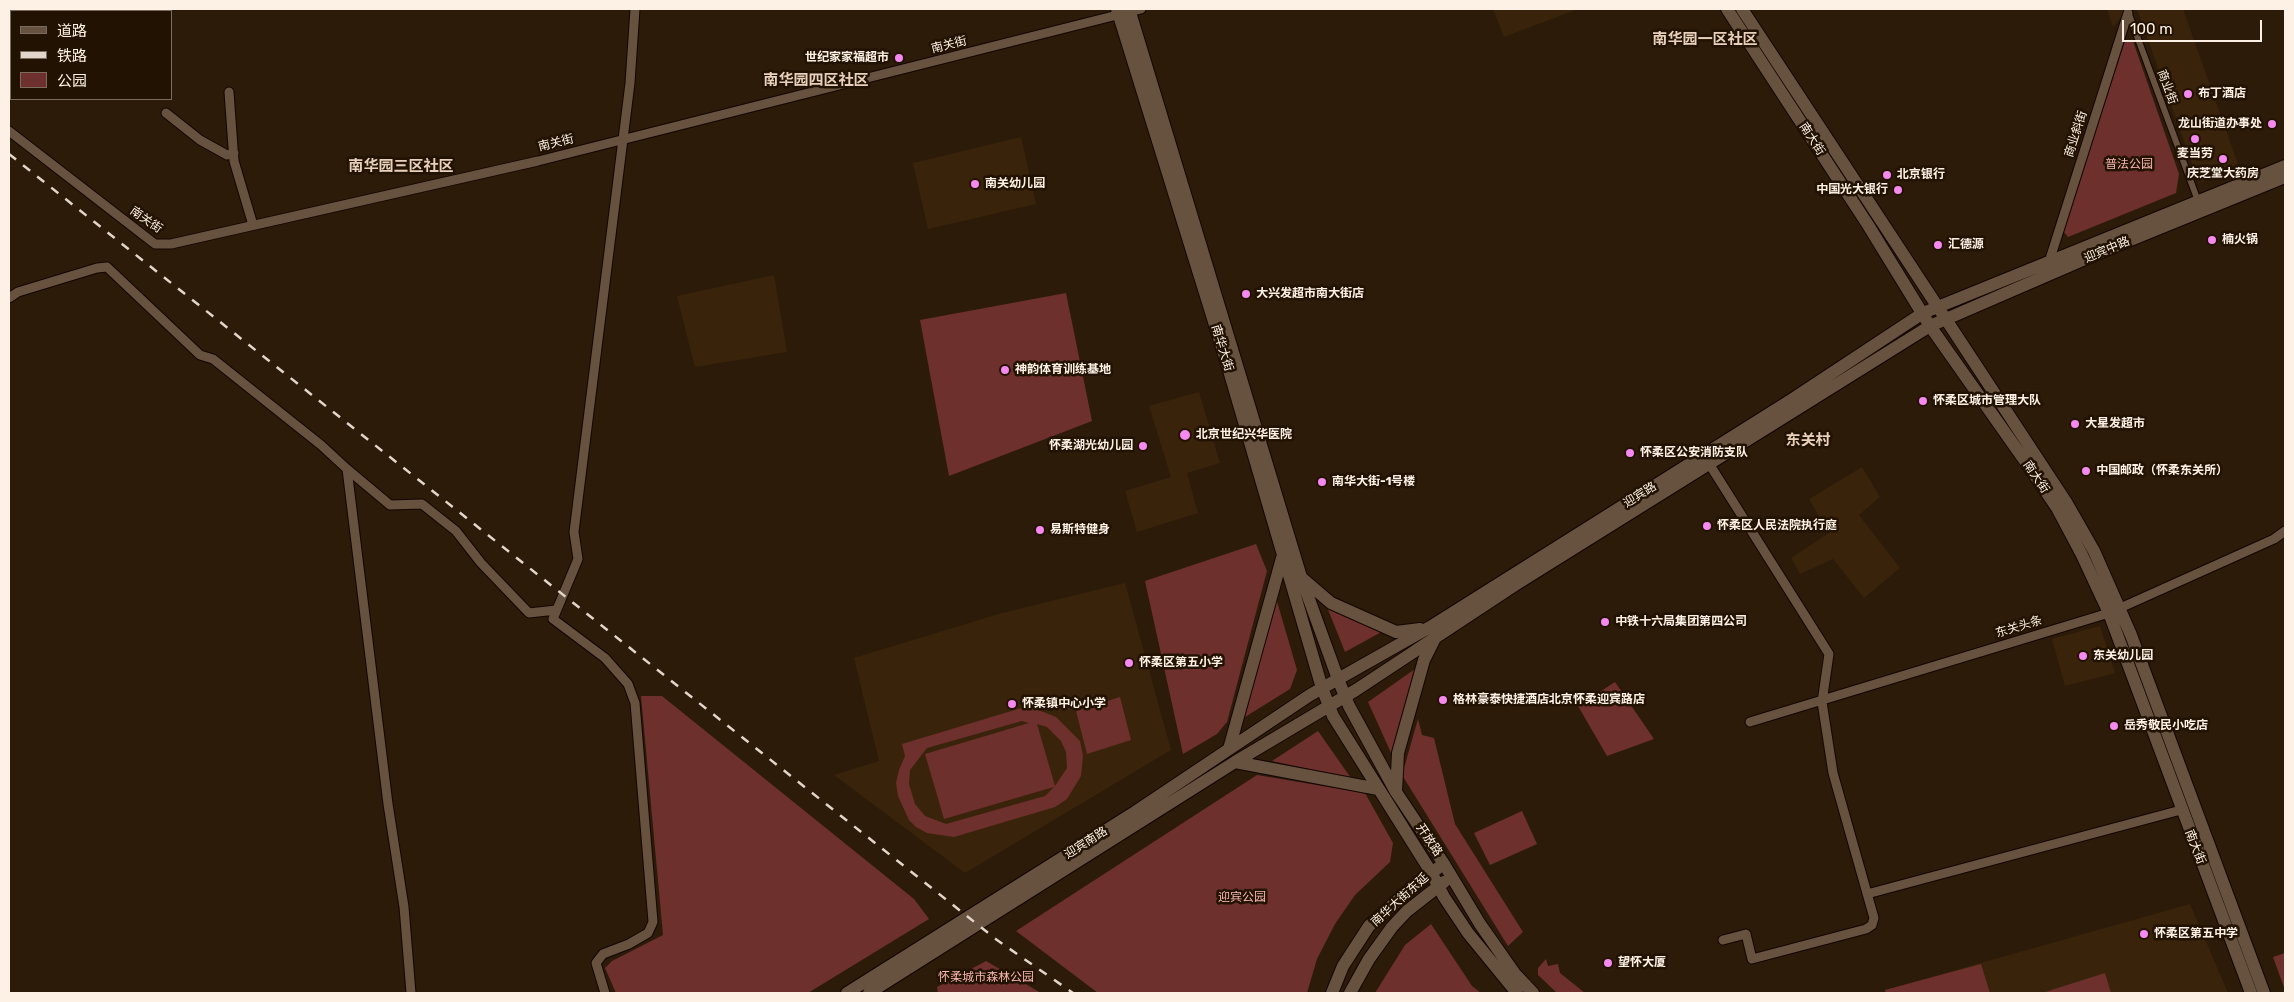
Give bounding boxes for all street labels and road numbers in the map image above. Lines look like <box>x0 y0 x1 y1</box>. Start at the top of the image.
street label: 南关街 <box>930 34 968 56</box>
street label: 商业街 <box>2154 68 2180 106</box>
street label: 商业斜街 <box>2062 109 2090 159</box>
street label: 南大街 <box>1796 120 1828 158</box>
street label: 南关街 <box>537 132 575 154</box>
street label: 南关街 <box>127 204 165 236</box>
street label: 迎宾中路 <box>2082 234 2132 266</box>
street label: 南华大街 <box>1208 323 1236 373</box>
street label: 南大街 <box>2020 458 2052 496</box>
street label: 迎宾路 <box>1621 479 1659 511</box>
street label: 东关头条 <box>1994 613 2044 641</box>
street label: 开放路 <box>1413 821 1445 859</box>
street label: 迎宾南路 <box>1062 824 1110 862</box>
street label: 南大街 <box>2182 828 2208 866</box>
street label: 南华大街东延 <box>1368 871 1432 929</box>

